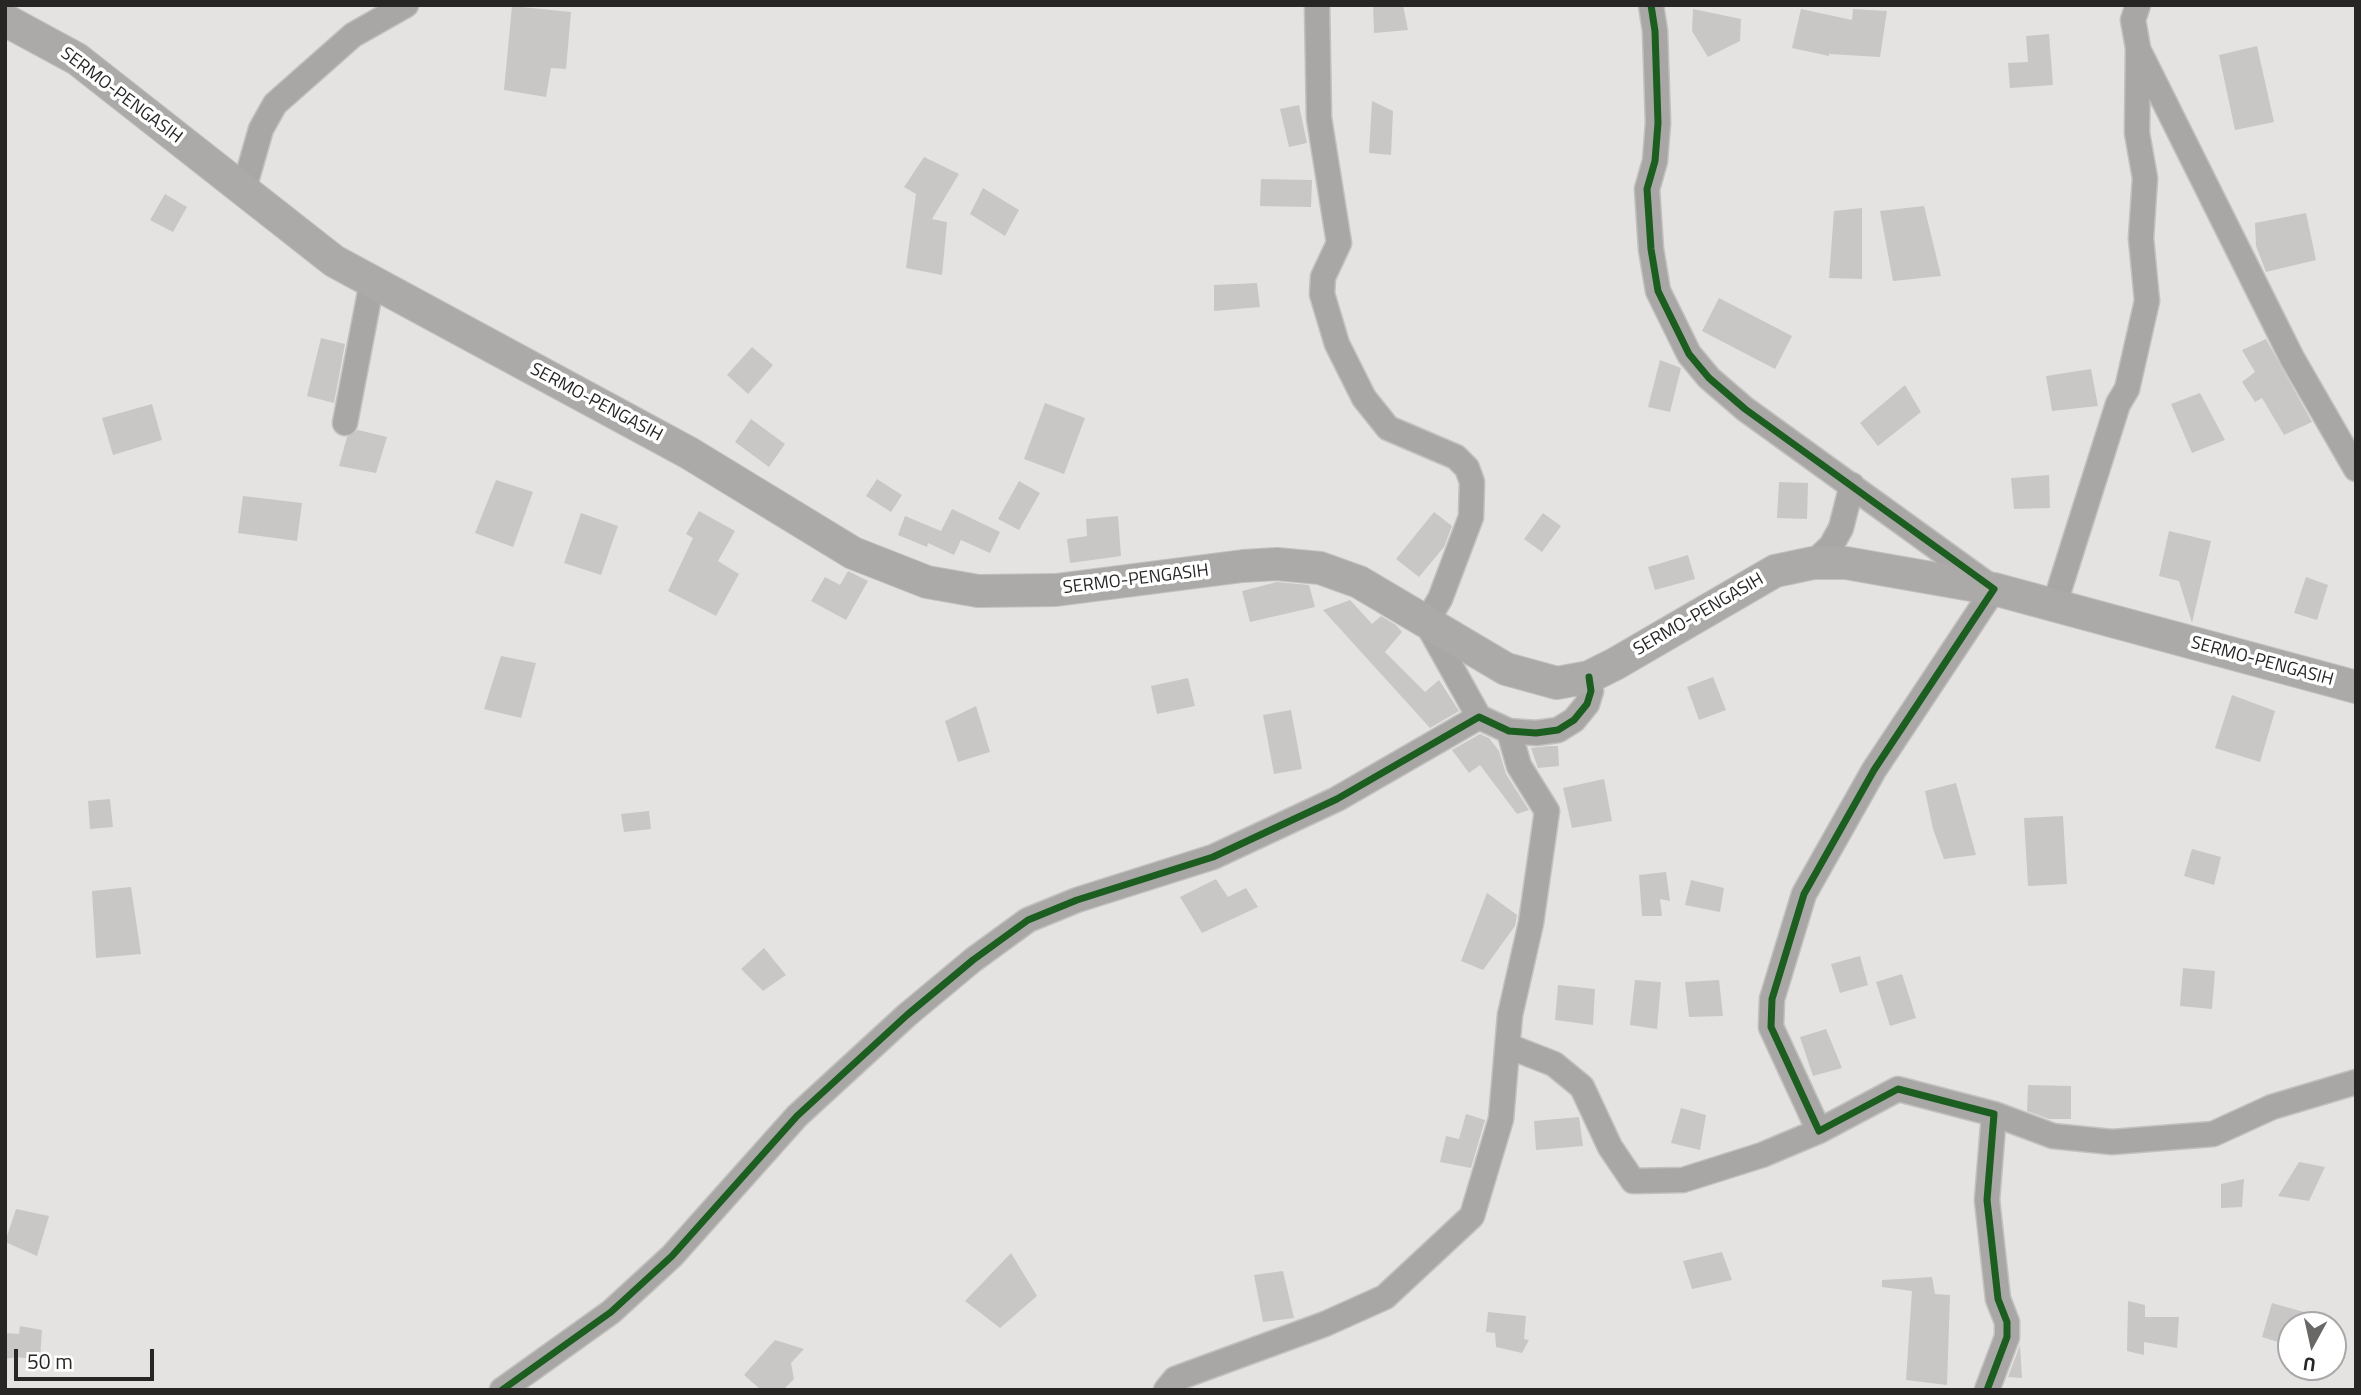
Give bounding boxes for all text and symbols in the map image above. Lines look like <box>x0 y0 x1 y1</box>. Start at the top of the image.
street label: SERMO-PENGASIH <box>56 43 186 149</box>
street label: SERMO-PENGASIH <box>526 359 666 447</box>
street label: SERMO-PENGASIH <box>1062 560 1210 600</box>
street label: SERMO-PENGASIH <box>1630 569 1768 661</box>
street label: SERMO-PENGASIH <box>2188 633 2336 691</box>
north arrow <box>2277 1311 2347 1381</box>
scale bar <box>18 1336 158 1380</box>
text: 50 m <box>27 1345 73 1377</box>
text: U <box>2301 1350 2317 1381</box>

